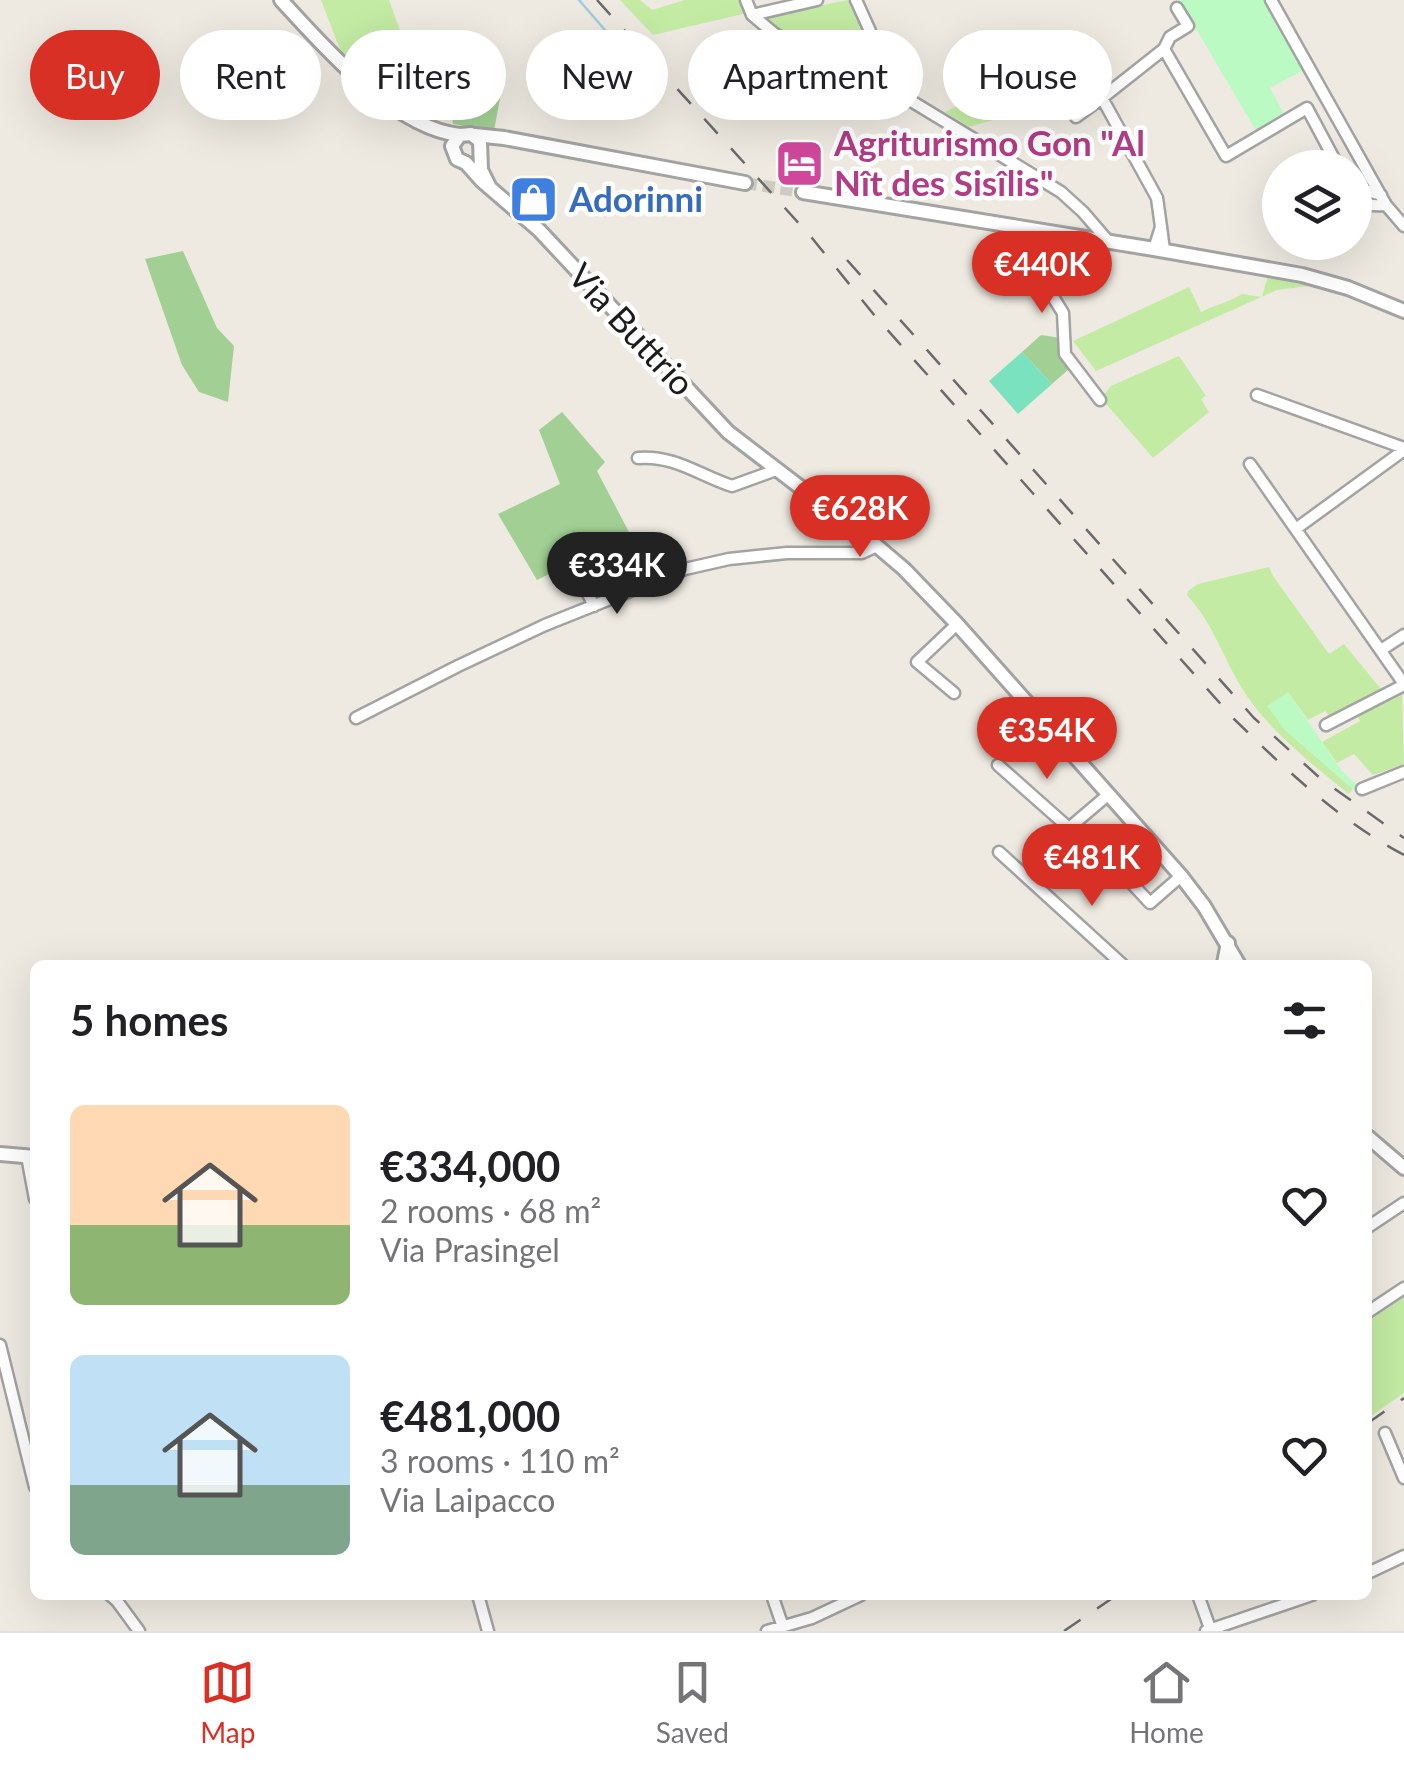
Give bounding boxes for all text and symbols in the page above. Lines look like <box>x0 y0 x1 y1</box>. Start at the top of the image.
chip: Buy <box>30 30 160 120</box>
chip: Rent <box>180 30 321 120</box>
chip: Filters <box>341 30 506 120</box>
chip: New <box>526 30 668 120</box>
chip: Apartment <box>688 30 923 120</box>
chip: House <box>943 30 1112 120</box>
place label: Agriturismo Gon "Al Nît des Sisîlis" <box>833 121 1145 203</box>
hotel icon: Agriturismo Gon "Al Nît des Sisîlis" <box>773 138 825 190</box>
map controls <box>1262 150 1372 260</box>
button: layers <box>1262 150 1372 260</box>
shop icon: Adorinni <box>508 174 560 226</box>
place label: Adorinni <box>568 177 703 219</box>
pin: €440K <box>972 231 1112 316</box>
text: €440K <box>994 244 1090 283</box>
street label: Via Buttrio <box>561 254 704 403</box>
pin: €628K <box>790 475 930 560</box>
text: €628K <box>812 488 908 527</box>
pin: €334K <box>547 532 687 617</box>
text: €334K <box>569 545 665 584</box>
pin: €354K <box>977 697 1117 782</box>
text: €354K <box>999 710 1095 749</box>
pin: €481K <box>1022 824 1162 909</box>
text: €481K <box>1044 837 1140 876</box>
icon: filters <box>1277 993 1332 1048</box>
text: 5 homes <box>70 995 228 1045</box>
text: €334,000 <box>380 1141 560 1191</box>
icon: home <box>150 1145 270 1265</box>
icon: heart <box>1277 1178 1332 1233</box>
text: 2 rooms · 68 m² <box>380 1191 601 1230</box>
text: Via Prasingel <box>380 1230 560 1269</box>
text: €481,000 <box>380 1391 560 1441</box>
icon: home <box>150 1395 270 1515</box>
icon: heart <box>1277 1428 1332 1483</box>
text: 3 rooms · 110 m² <box>380 1441 620 1480</box>
text: Via Laipacco <box>380 1480 555 1519</box>
tab: Map <box>200 1655 255 1749</box>
tab: Saved <box>656 1655 729 1749</box>
tab: Home <box>1129 1655 1204 1749</box>

